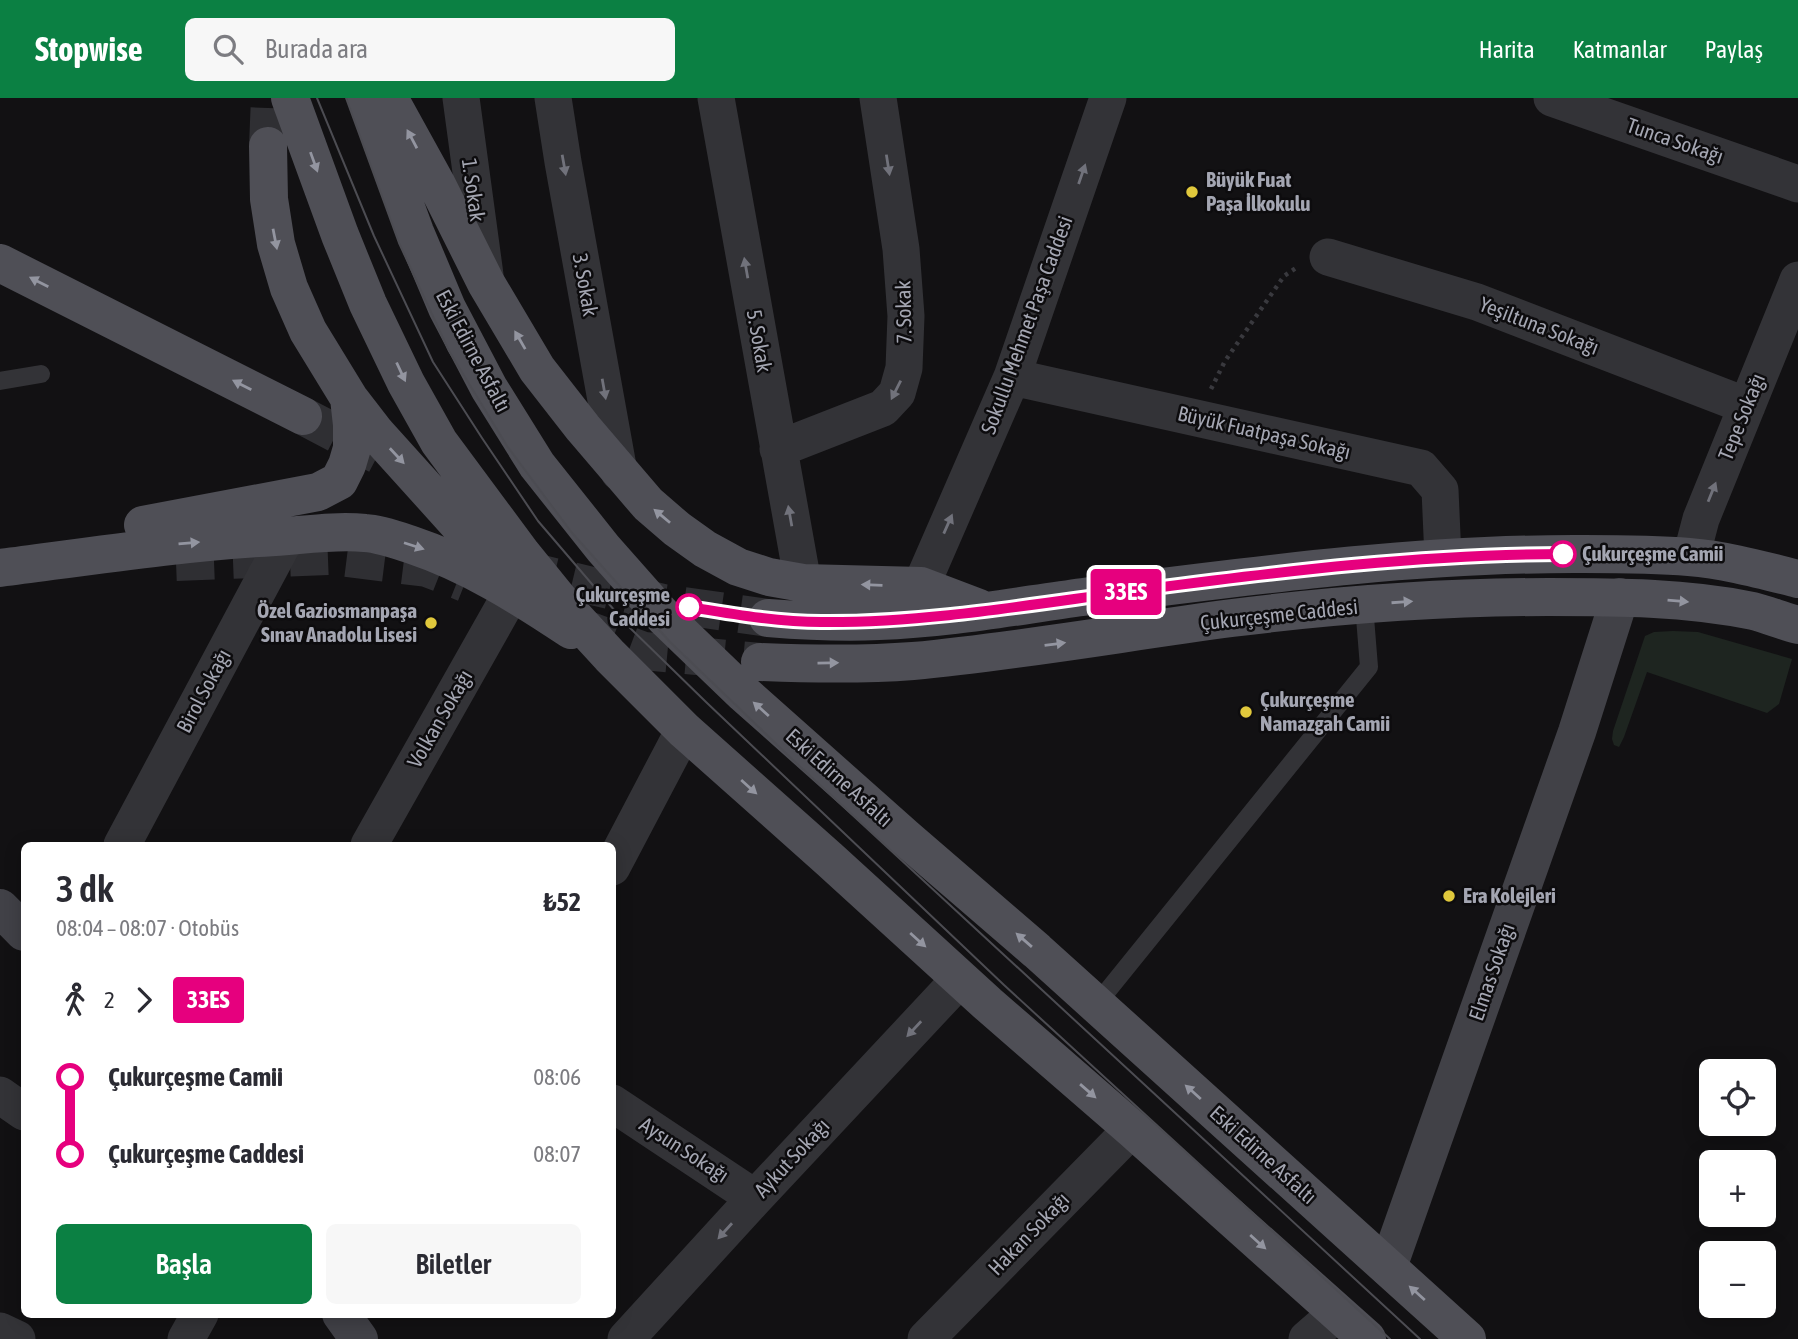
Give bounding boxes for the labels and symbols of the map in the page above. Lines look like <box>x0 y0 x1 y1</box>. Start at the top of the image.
street label: Tunca Sokağı <box>1624 112 1727 168</box>
one-way arrow <box>406 130 418 149</box>
one-way arrow <box>308 152 319 173</box>
one-way arrow <box>559 155 570 177</box>
one-way arrow <box>883 155 894 177</box>
street label: 1. Sokak <box>458 157 490 223</box>
one-way arrow <box>1077 164 1088 185</box>
place label: Büyük Fuat Paşa İlkokulu <box>1206 167 1310 215</box>
marker: Büyük Fuat Paşa İlkokulu <box>1184 184 1200 200</box>
street label: Sokullu Mehmet Paşa Caddesi <box>975 212 1077 437</box>
one-way arrow <box>270 228 281 250</box>
street label: 3. Sokak <box>569 252 603 318</box>
one-way arrow <box>740 257 751 279</box>
one-way arrow <box>29 277 49 288</box>
street label: 7. Sokak <box>890 280 916 344</box>
street label: Eski Edirne Asfaltı <box>432 285 516 416</box>
street label: Yeşiltuna Sokağı <box>1476 291 1602 359</box>
street label: 5. Sokak <box>743 308 777 374</box>
one-way arrow <box>514 330 526 349</box>
one-way arrow <box>395 362 406 382</box>
street label: Tepe Sokağı <box>1713 370 1769 464</box>
one-way arrow <box>599 378 610 400</box>
one-way arrow <box>232 380 252 391</box>
one-way arrow <box>890 380 902 400</box>
street label: Büyük Fuatpaşa Sokağı <box>1176 400 1353 464</box>
one-way arrow <box>388 447 404 464</box>
one-way arrow <box>1706 481 1717 502</box>
one-way arrow <box>784 505 795 527</box>
one-way arrow <box>654 509 671 524</box>
one-way arrow <box>943 513 954 534</box>
one-way arrow <box>178 537 200 548</box>
one-way arrow <box>404 541 425 552</box>
marker: Çukurçeşme Camii <box>1550 541 1576 567</box>
place label: Çukurçeşme Camii <box>1582 541 1723 565</box>
line badge: 33ES <box>1077 569 1175 615</box>
one-way arrow <box>860 579 882 591</box>
place label: Çukurçeşme Caddesi <box>575 582 670 630</box>
marker: Çukurçeşme Caddesi <box>676 594 702 620</box>
street label: Çukurçeşme Caddesi <box>1199 594 1359 634</box>
one-way arrow <box>1667 596 1689 607</box>
one-way arrow <box>1391 597 1413 608</box>
place label: Özel Gaziosmanpaşa Sınav Anadolu Lisesi <box>257 598 417 646</box>
marker: Özel Gaziosmanpaşa Sınav Anadolu Lisesi <box>423 615 439 631</box>
one-way arrow <box>1044 638 1066 649</box>
street label: Birol Sokağı <box>171 645 235 736</box>
one-way arrow <box>817 658 839 669</box>
street label: Volkan Sokağı <box>402 665 477 772</box>
place label: Çukurçeşme Namazgah Camii <box>1260 687 1390 735</box>
one-way arrow <box>753 701 770 717</box>
marker: Çukurçeşme Namazgah Camii <box>1238 704 1254 720</box>
street label: Eski Edirne Asfaltı <box>782 723 898 831</box>
one-way arrow <box>740 779 757 795</box>
place label: Era Kolejleri <box>1463 883 1556 907</box>
marker: Era Kolejleri <box>1441 888 1457 904</box>
street label: Elmas Sokağı <box>1463 920 1519 1023</box>
one-way arrow <box>909 932 927 948</box>
one-way arrow <box>1015 932 1033 948</box>
one-way arrow <box>906 1020 922 1037</box>
one-way arrow <box>1079 1083 1097 1099</box>
one-way arrow <box>1184 1084 1202 1100</box>
street label: Eski Edirne Asfaltı <box>1206 1100 1322 1208</box>
street label: Aysun Sokağı <box>636 1112 733 1187</box>
street label: Aykut Sokağı <box>749 1113 834 1202</box>
street label: Hakan Sokağı <box>983 1187 1074 1280</box>
one-way arrow <box>717 1222 733 1239</box>
one-way arrow <box>1249 1234 1267 1250</box>
one-way arrow <box>1408 1285 1426 1301</box>

